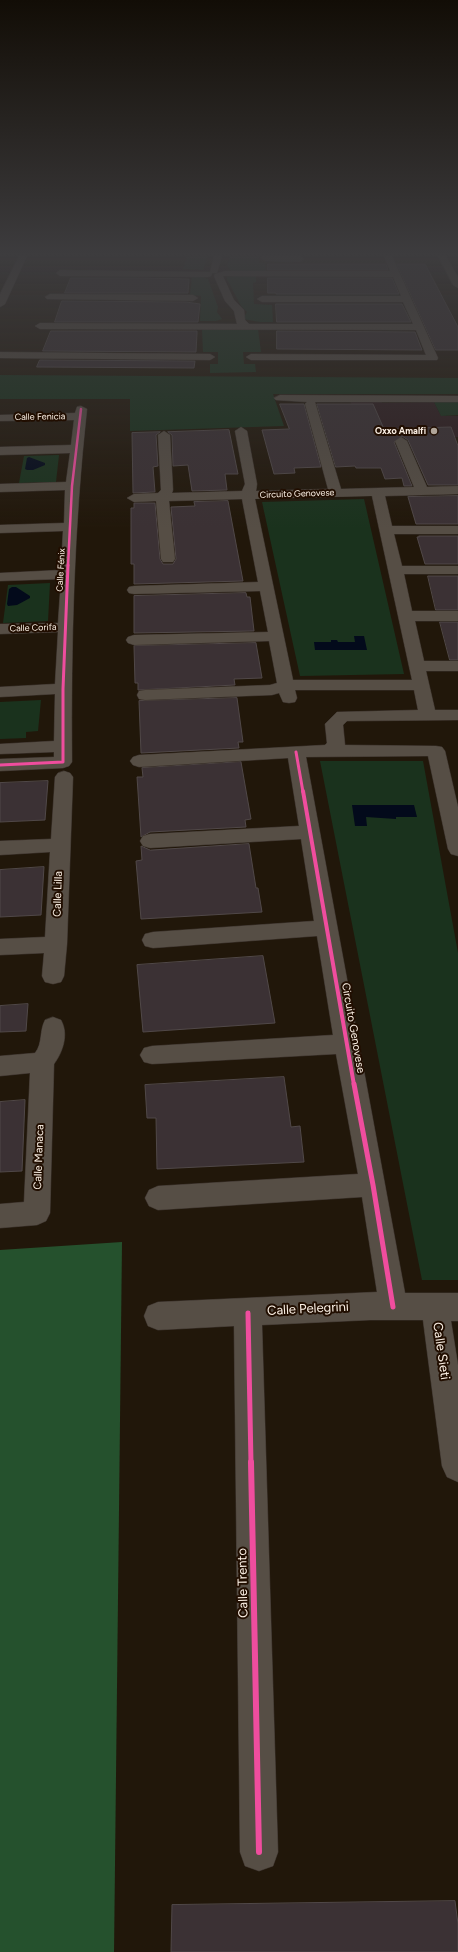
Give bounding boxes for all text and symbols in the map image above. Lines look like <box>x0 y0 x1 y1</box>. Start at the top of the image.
street label: Calle Fenicia <box>15 411 65 423</box>
place label: Oxxo Amalfi <box>375 426 426 436</box>
marker: Oxxo Amalfi <box>429 426 439 436</box>
street label: Circuito Genovese <box>259 487 335 501</box>
street label: Calle Fénix <box>54 548 68 592</box>
street label: Calle Corifa <box>9 622 57 634</box>
street label: Calle Lilla <box>51 871 65 917</box>
street label: Circuito Genovese <box>339 982 367 1074</box>
street label: Calle Manaca <box>31 1124 47 1190</box>
street label: Calle Pelegrini <box>267 1299 349 1319</box>
street label: Calle Sieti <box>429 1321 453 1381</box>
street label: Calle Trento <box>235 1548 251 1618</box>

